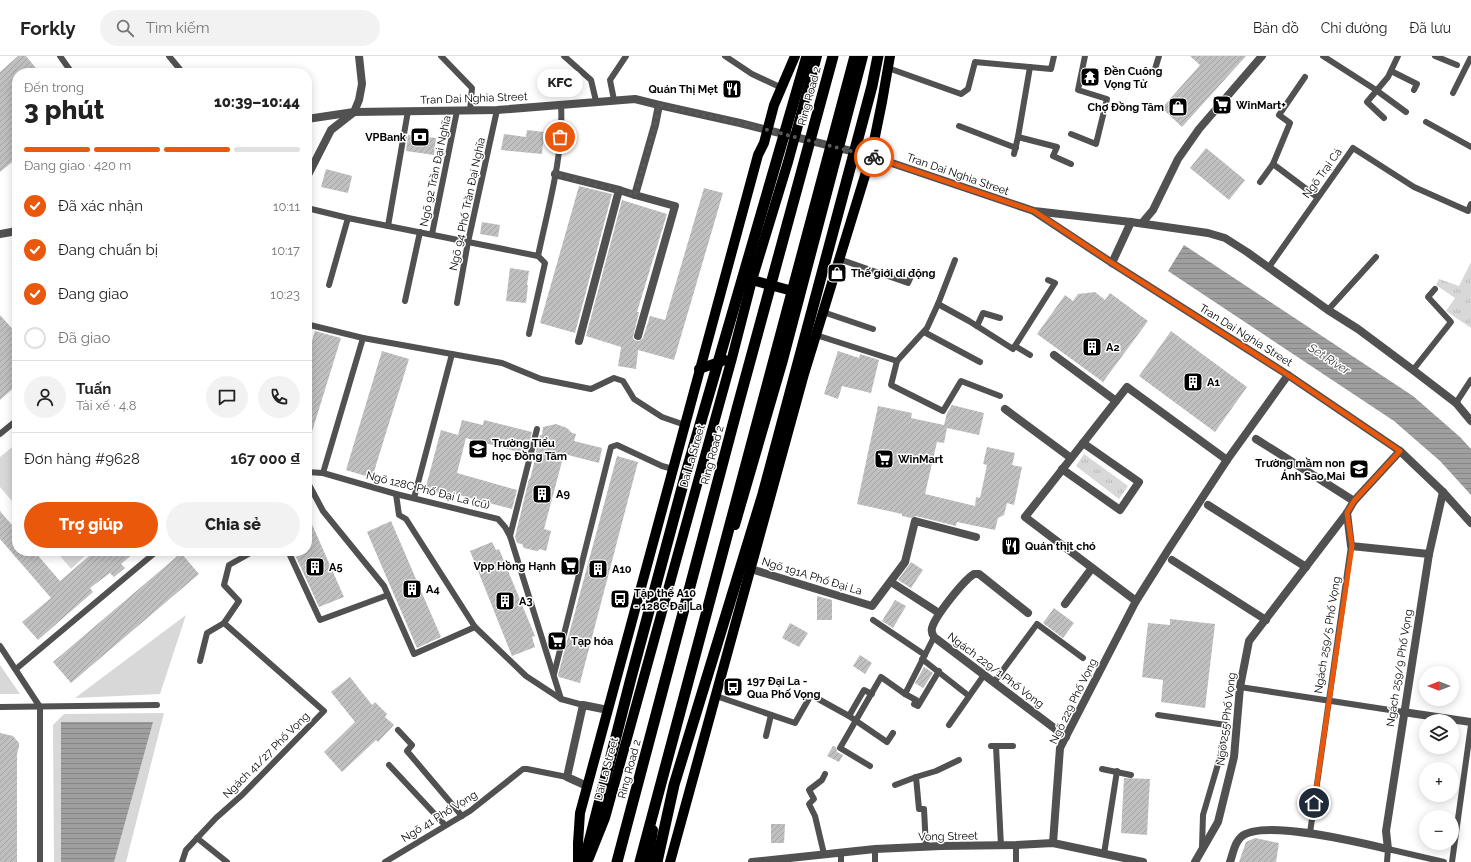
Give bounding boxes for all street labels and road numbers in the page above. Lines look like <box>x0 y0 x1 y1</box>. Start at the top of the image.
street label: Ring Road 2 <box>795 65 824 127</box>
street label: Tran Dai Nghia Street <box>420 90 528 107</box>
street label: Ngõ 92 Trần Đại Nghĩa <box>417 114 454 228</box>
street label: Ngõ 94 Phố Trần Đại Nghĩa <box>447 136 488 272</box>
street label: Ngõ Trại Cá <box>1300 146 1345 201</box>
street label: Tran Dai Nghia Street <box>905 151 1011 198</box>
street label: Tran Dai Nghia Street <box>1197 302 1295 369</box>
street label: Dai La Street <box>677 423 708 489</box>
street label: Ring Road 2 <box>698 424 727 486</box>
street label: Ngõ 128C Phố Đại La (cũ) <box>365 469 491 512</box>
street label: Ngõ 191A Phố Đại La <box>760 555 864 598</box>
street label: Ngách 259/5 Phố Vọng <box>1312 576 1343 695</box>
street label: Ngách 259/9 Phố Vọng <box>1384 608 1415 728</box>
street label: Ngách 229/1 Phố Vọng <box>945 630 1046 711</box>
street label: Ngõ 229 Phố Vọng <box>1047 656 1100 746</box>
street label: Ngõ 255 Phố Vọng <box>1214 672 1239 766</box>
street label: Ngách 41/27 Phố Vọng <box>220 709 312 801</box>
street label: Dai La Street <box>592 736 621 802</box>
street label: Ring Road 2 <box>615 738 644 800</box>
street label: Ngõ 41 Phố Vọng <box>399 788 480 845</box>
street label: Vong Street <box>918 829 978 844</box>

